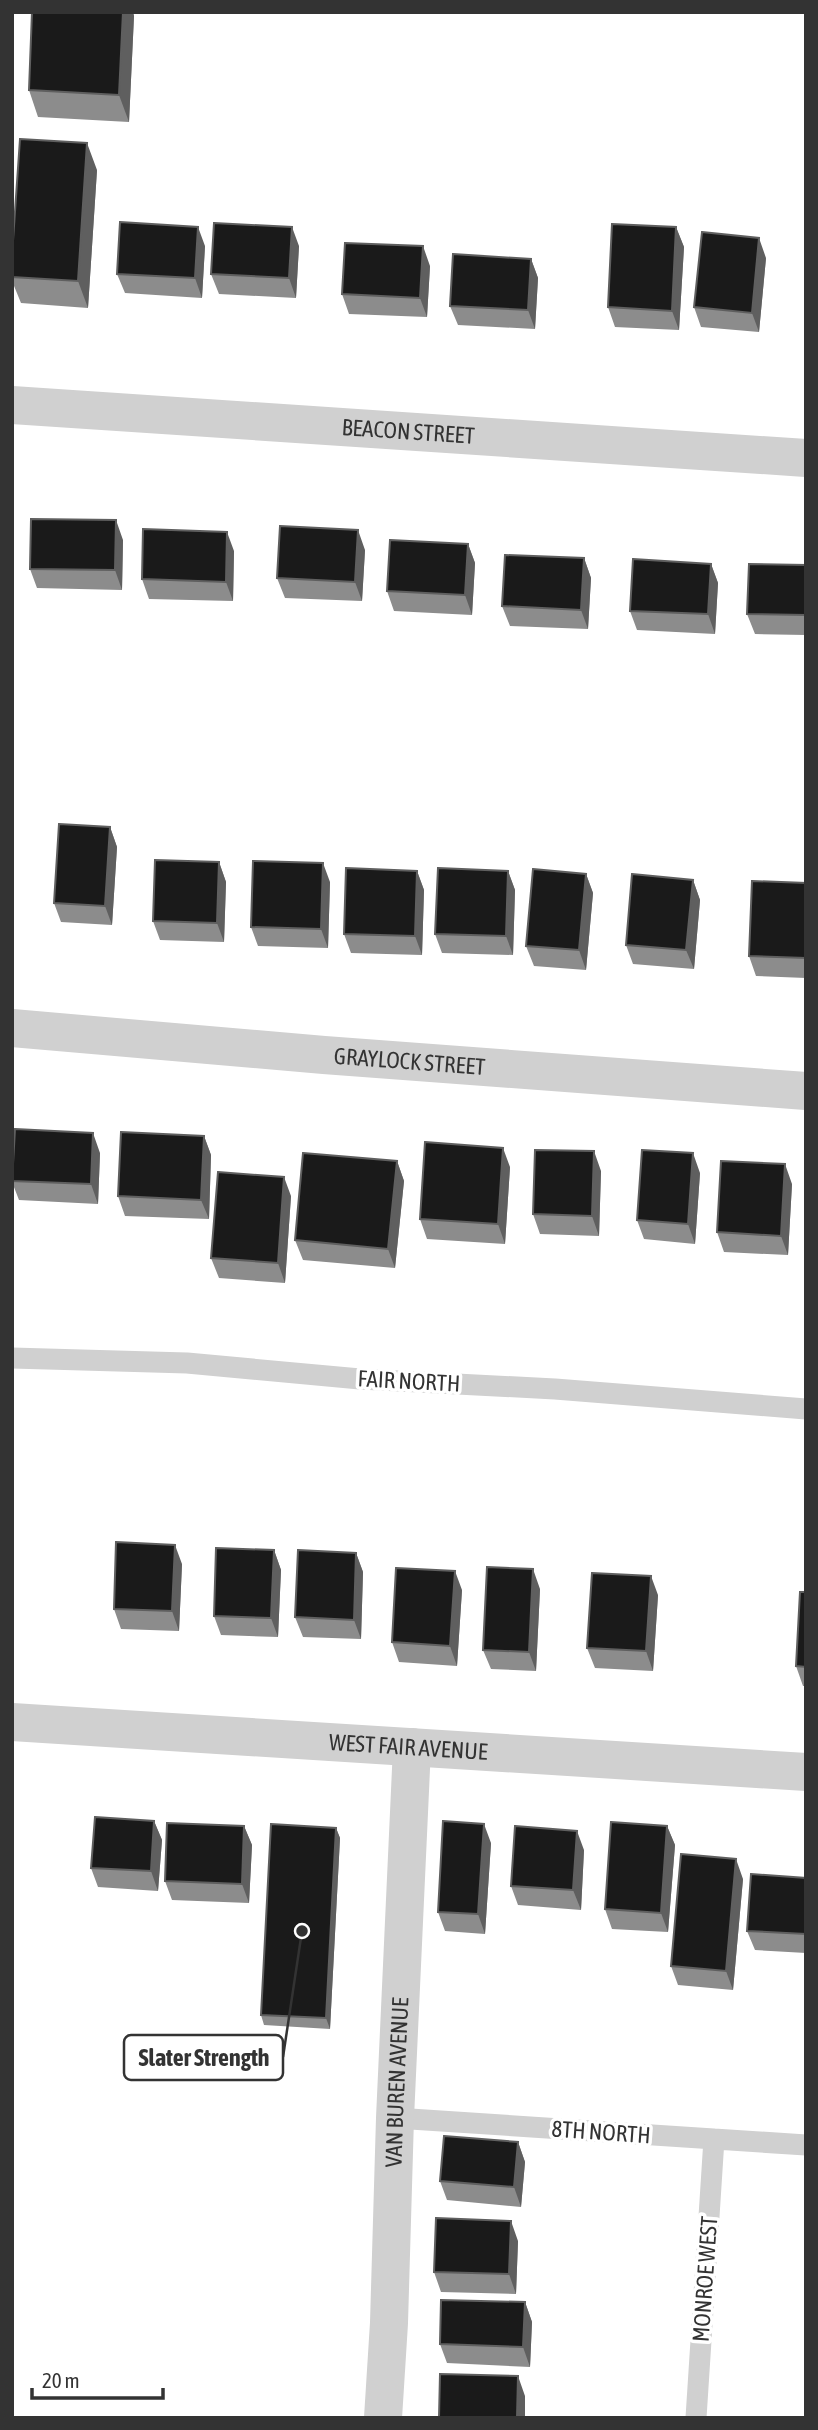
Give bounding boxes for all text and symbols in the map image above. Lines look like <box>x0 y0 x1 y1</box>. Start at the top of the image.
street label: BEACON STREET <box>341 414 475 449</box>
street label: GRAYLOCK STREET <box>333 1043 486 1080</box>
street label: FAIR NORTH <box>357 1365 461 1397</box>
street label: WEST FAIR AVENUE <box>328 1729 489 1765</box>
street label: VAN BUREN AVENUE <box>381 1997 414 2168</box>
callout: Slater Strength <box>124 2035 283 2080</box>
text: Slater Strength <box>138 2044 270 2071</box>
street label: 8TH NORTH <box>551 2116 651 2148</box>
street label: MONROE WEST <box>688 2215 722 2343</box>
scale bar <box>32 2356 163 2400</box>
text: 20 m <box>42 2368 80 2392</box>

